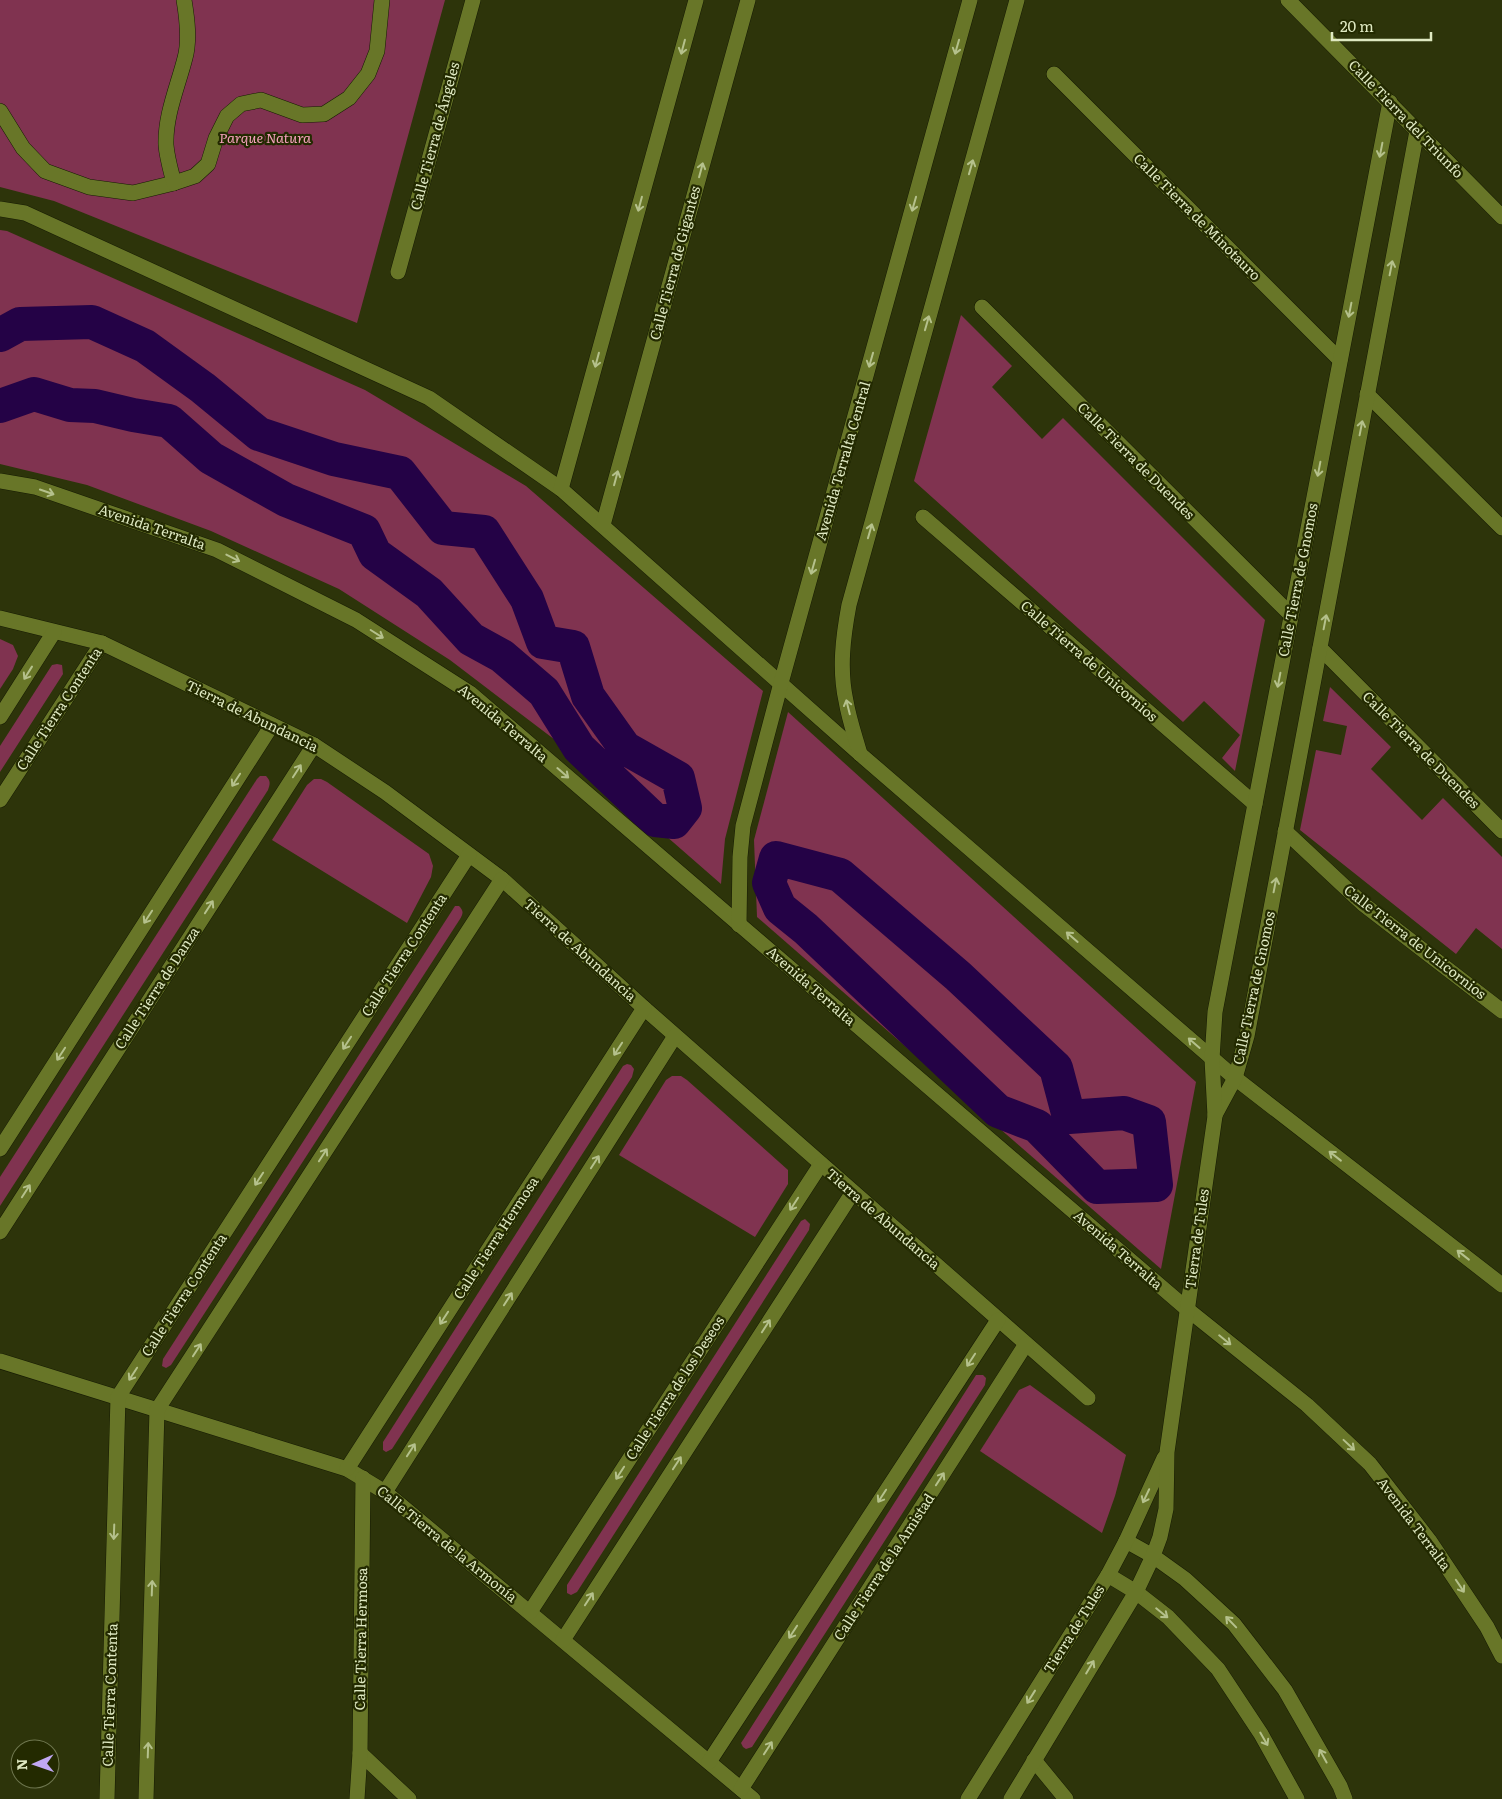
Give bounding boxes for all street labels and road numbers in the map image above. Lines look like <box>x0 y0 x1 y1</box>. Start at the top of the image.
street label: Calle Tierra del Triunfo <box>1345 55 1469 182</box>
street label: Calle Tierra de Ángeles <box>405 60 463 212</box>
street label: Calle Tierra de Minotauro <box>1130 148 1266 284</box>
street label: Calle Tierra de Gigantes <box>644 184 704 342</box>
street label: Avenida Terralta Central <box>810 379 874 543</box>
street label: Calle Tierra de Duendes <box>1074 397 1200 523</box>
street label: Avenida Terralta <box>96 498 209 554</box>
street label: Calle Tierra de Gnomos <box>1272 501 1322 658</box>
street label: Calle Tierra de Unicornios <box>1017 595 1162 725</box>
street label: Calle Tierra Contenta <box>11 643 106 774</box>
street label: Tierra de Abundancia <box>183 674 322 756</box>
street label: Avenida Terralta <box>454 679 553 766</box>
street label: Calle Tierra de Duendes <box>1359 686 1485 812</box>
street label: Calle Tierra de Unicornios <box>1340 879 1491 1003</box>
street label: Calle Tierra Contenta <box>356 889 451 1020</box>
street label: Tierra de Abundancia <box>520 893 642 1005</box>
street label: Calle Tierra de Gnomos <box>1227 909 1279 1066</box>
street label: Calle Tierra de Danza <box>109 922 204 1053</box>
street label: Avenida Terralta <box>763 941 861 1030</box>
street label: Tierra de Abundancia <box>822 1163 945 1274</box>
street label: Calle Tierra Hermosa <box>448 1172 543 1303</box>
street label: Tierra de Tules <box>1179 1187 1213 1290</box>
street label: Avenida Terralta <box>1070 1205 1168 1294</box>
street label: Calle Tierra Contenta <box>136 1229 231 1360</box>
street label: Calle Tierra de los Deseos <box>620 1312 728 1463</box>
street label: Avenida Terralta <box>1373 1473 1457 1574</box>
street label: Calle Tierra de la Armonía <box>373 1480 522 1606</box>
street label: Calle Tierra de la Amistad <box>828 1489 939 1644</box>
street label: Calle Tierra Hermosa <box>349 1567 371 1711</box>
street label: Tierra de Tules <box>1038 1580 1108 1677</box>
street label: Calle Tierra Contenta <box>97 1623 122 1767</box>

